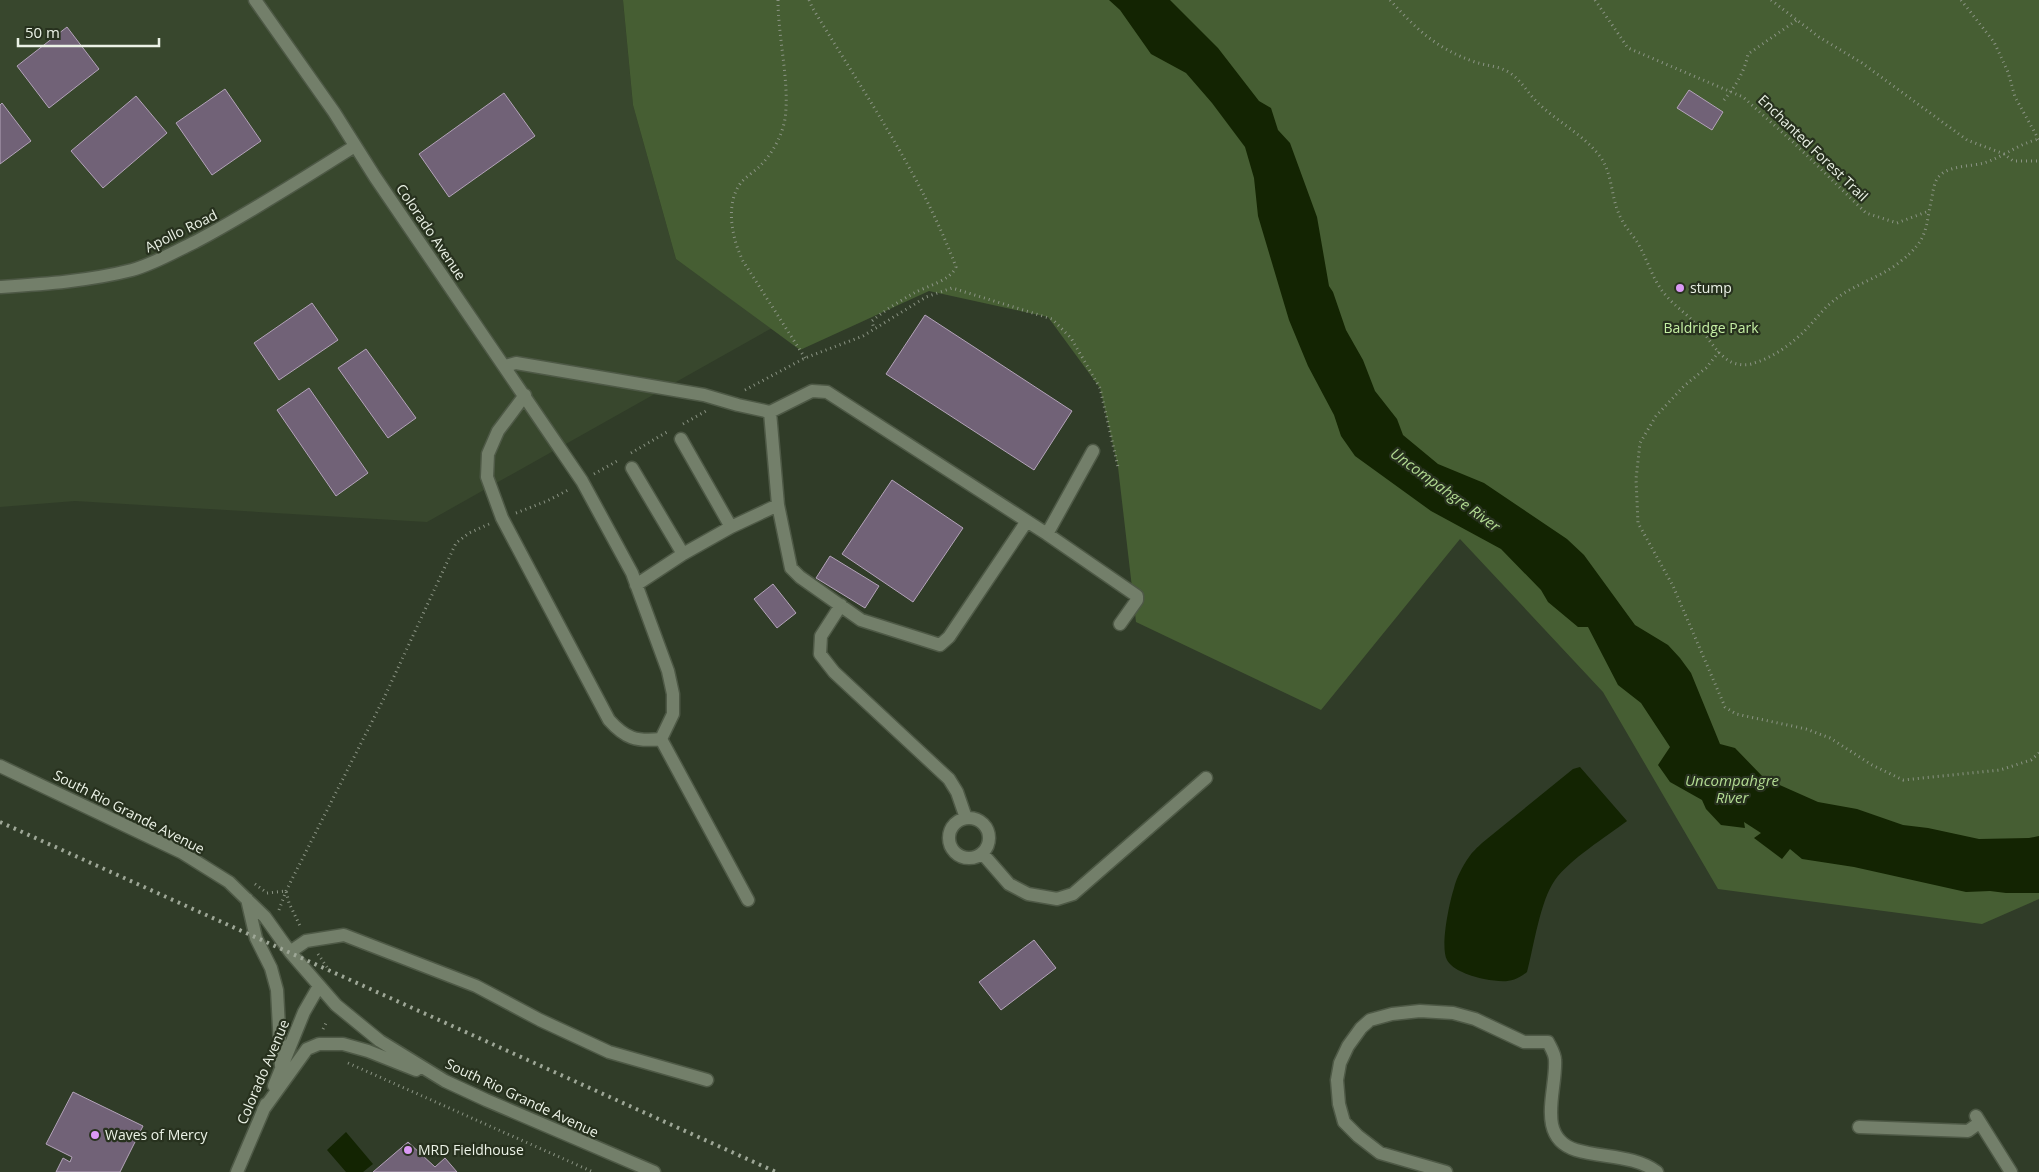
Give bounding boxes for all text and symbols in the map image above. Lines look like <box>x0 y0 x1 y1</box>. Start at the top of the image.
scale bar <box>18 15 159 47</box>
text: 50 m <box>25 22 60 42</box>
street label: Enchanted Forest Trail <box>1754 90 1872 205</box>
street label: Colorado Avenue <box>392 180 471 284</box>
street label: Apollo Road <box>141 205 220 256</box>
place label: stump <box>1690 278 1732 297</box>
marker: stump <box>1674 282 1686 294</box>
park label: Baldridge Park <box>1663 318 1759 337</box>
water label: Uncompahgre River <box>1387 443 1505 536</box>
street label: South Rio Grande Avenue <box>50 765 208 858</box>
water label: Uncompahgre River <box>1685 770 1780 807</box>
street label: Colorado Avenue <box>232 1016 293 1127</box>
street label: South Rio Grande Avenue <box>442 1054 602 1142</box>
place label: Waves of Mercy <box>105 1125 209 1144</box>
marker: Waves of Mercy <box>89 1129 101 1141</box>
place label: MRD Fieldhouse <box>418 1140 524 1159</box>
marker: MRD Fieldhouse <box>402 1144 414 1156</box>

